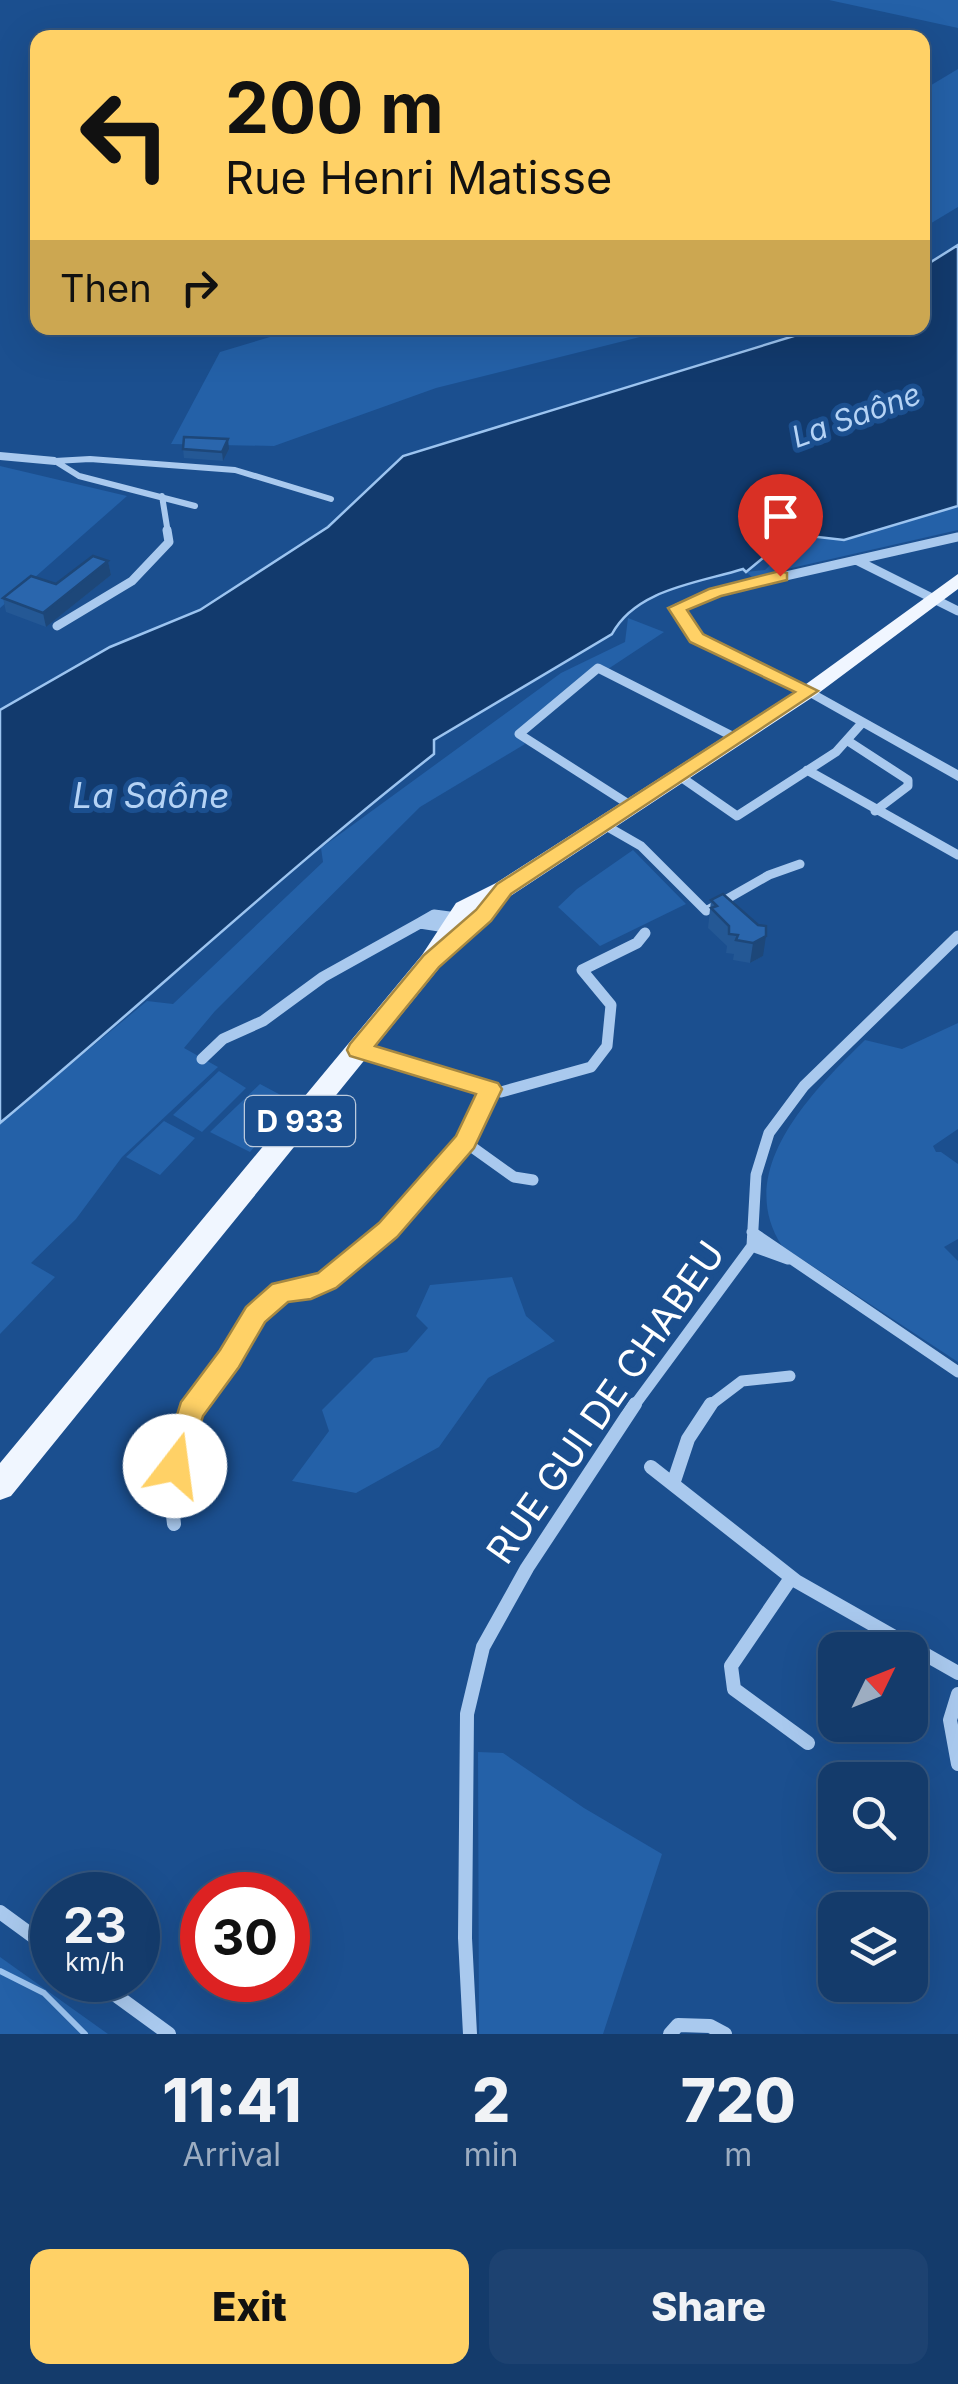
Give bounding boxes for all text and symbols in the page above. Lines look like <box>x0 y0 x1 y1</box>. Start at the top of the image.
text: 200 m <box>225 65 444 150</box>
icon: left <box>60 70 190 200</box>
text: Rue Henri Matisse <box>225 150 612 205</box>
icon: right <box>172 260 227 315</box>
text: Then <box>60 265 152 311</box>
water label: La Saône <box>787 375 925 455</box>
pin <box>738 474 823 577</box>
icon: arrive <box>753 489 808 544</box>
water label: La Saône <box>73 774 229 816</box>
road number: D 933 <box>245 1096 355 1146</box>
street label: RUE GUI DE CHABEU <box>476 1232 734 1572</box>
position arrow <box>123 1414 227 1518</box>
north arrow <box>818 1632 928 1742</box>
map controls <box>818 1632 928 2002</box>
button: search <box>818 1762 928 1872</box>
speed limit sign: 30 <box>180 1872 310 2002</box>
button: layers <box>818 1892 928 2002</box>
text: 23 <box>63 1895 127 1955</box>
text: km/h <box>65 1947 125 1977</box>
text: 11:41 <box>162 2064 301 2136</box>
text: 2 <box>472 2064 510 2136</box>
text: 720 <box>681 2064 796 2136</box>
text: Arrival <box>183 2135 281 2174</box>
text: min <box>464 2135 518 2174</box>
text: m <box>724 2135 752 2174</box>
button: Exit <box>30 2249 469 2364</box>
button: Share <box>489 2249 928 2364</box>

